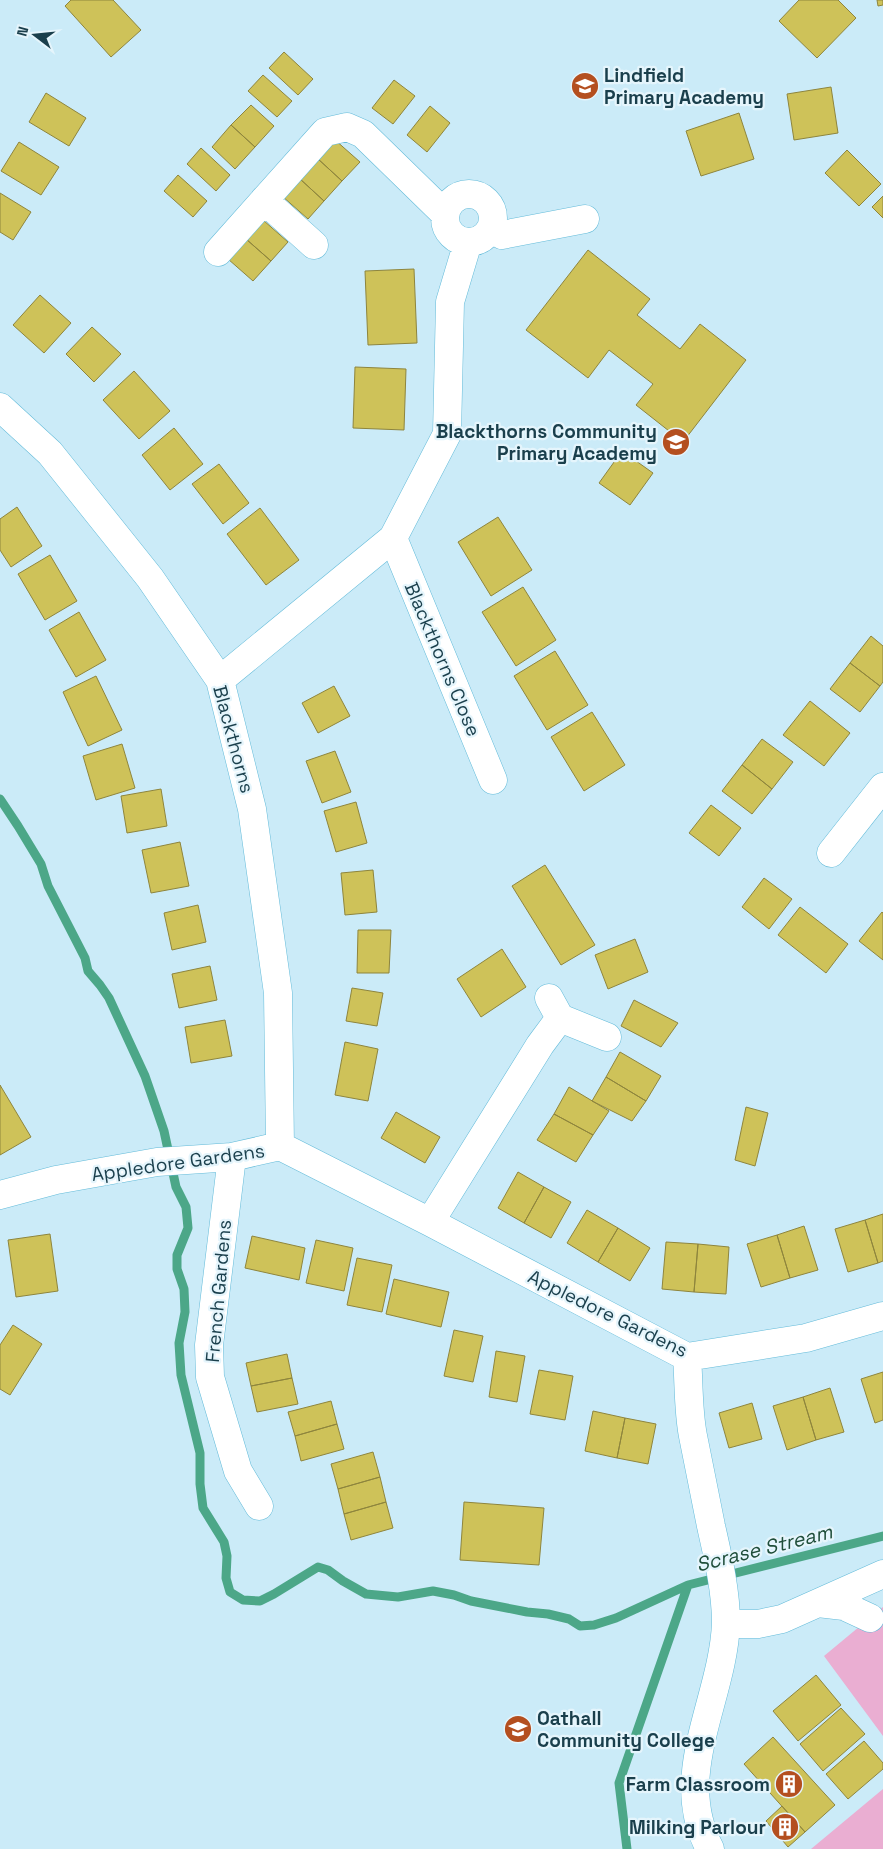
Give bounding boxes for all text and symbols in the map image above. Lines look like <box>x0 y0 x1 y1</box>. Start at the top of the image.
north arrow <box>10 10 60 60</box>
text: N <box>13 24 32 38</box>
place label: Lindfield Primary Academy <box>604 63 764 110</box>
school or university icon: Lindfield Primary Academy <box>570 71 600 101</box>
place label: Blackthorns Community Primary Academy <box>436 419 657 466</box>
school or university icon: Blackthorns Community Primary Academy <box>661 427 691 457</box>
street label: Blackthorns Close <box>399 578 486 740</box>
street label: Blackthorns <box>207 683 260 796</box>
street label: Appledore Gardens <box>90 1138 266 1187</box>
street label: French Gardens <box>200 1219 237 1364</box>
street label: Appledore Gardens <box>524 1264 692 1363</box>
water label: Scrase Stream <box>693 1518 836 1577</box>
place label: Oathall Community College <box>537 1706 715 1753</box>
school or university icon: Oathall Community College <box>503 1714 533 1744</box>
building icon: Farm Classroom <box>774 1769 804 1799</box>
place label: Farm Classroom <box>626 1772 770 1797</box>
building icon: Milking Parlour <box>770 1812 800 1842</box>
place label: Milking Parlour <box>629 1815 766 1840</box>

